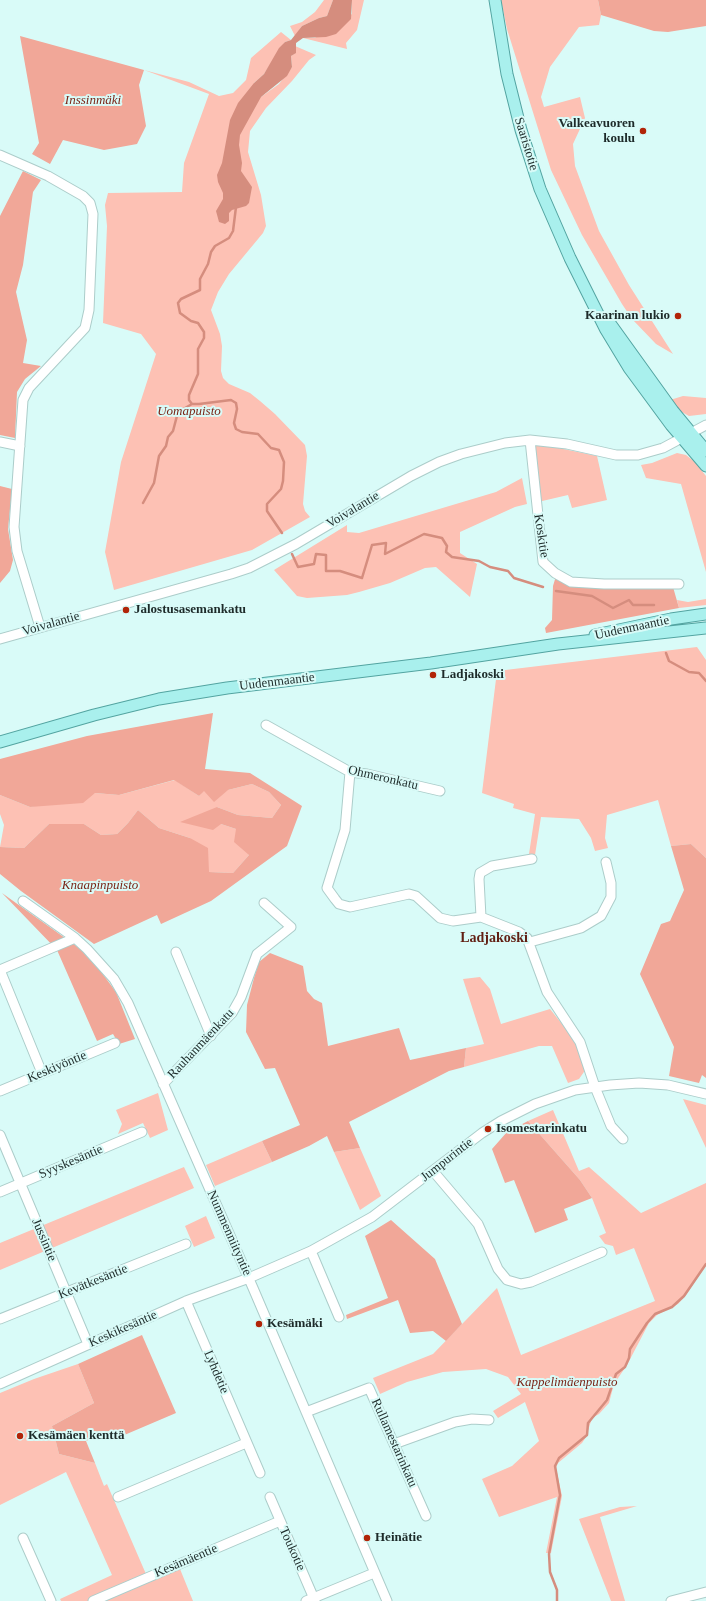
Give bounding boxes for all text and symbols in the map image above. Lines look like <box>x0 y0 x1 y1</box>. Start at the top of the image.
park label: Inssinmäki <box>65 93 121 109</box>
street label: Saaristotie <box>511 115 541 173</box>
place label: Valkeavuoren koulu <box>558 116 635 147</box>
marker: Valkeavuoren koulu <box>638 126 648 136</box>
place label: Kaarinan lukio <box>585 308 670 324</box>
marker: Kaarinan lukio <box>673 311 683 321</box>
park label: Uomapuisto <box>157 404 221 420</box>
street label: Voivalantie <box>324 488 382 532</box>
street label: Koskitie <box>530 513 552 559</box>
place label: Jalostusasemankatu <box>134 602 246 618</box>
marker: Jalostusasemankatu <box>121 605 131 615</box>
street label: Voivalantie <box>21 608 81 640</box>
street label: Uudenmaantie <box>593 612 671 644</box>
place label: Ladjakoski <box>441 667 504 683</box>
street label: Uudenmaantie <box>238 670 316 694</box>
marker: Ladjakoski <box>428 670 438 680</box>
street label: Ohmeronkatu <box>346 762 420 794</box>
park label: Knaapinpuisto <box>62 878 138 894</box>
district label: Ladjakoski <box>460 930 528 946</box>
street label: Rauhanmäenkatu <box>165 1006 237 1082</box>
street label: Keskiyöntie <box>25 1048 89 1086</box>
place label: Isomestarinkatu <box>496 1121 587 1137</box>
marker: Isomestarinkatu <box>483 1124 493 1134</box>
street label: Jumpurintie <box>418 1135 476 1185</box>
street label: Syyskesäntie <box>37 1142 105 1182</box>
street label: Nummenniityntie <box>203 1188 255 1278</box>
street label: Jussintie <box>28 1216 60 1264</box>
street label: Kevätkesäntie <box>56 1261 130 1303</box>
street label: Keskikesäntie <box>87 1307 159 1351</box>
place label: Kesämäki <box>267 1316 323 1332</box>
marker: Kesämäki <box>254 1319 264 1329</box>
street label: Lyhdetie <box>200 1348 232 1396</box>
park label: Kappelimäenpuisto <box>516 1375 618 1391</box>
street label: Rullamestarinkatu <box>367 1396 421 1490</box>
place label: Kesämäen kenttä <box>28 1428 124 1444</box>
marker: Kesämäen kenttä <box>15 1431 25 1441</box>
street label: Toukotie <box>276 1525 308 1573</box>
place label: Heinätie <box>375 1530 422 1546</box>
marker: Heinätie <box>362 1533 372 1543</box>
street label: Kesämäentie <box>152 1541 220 1581</box>

